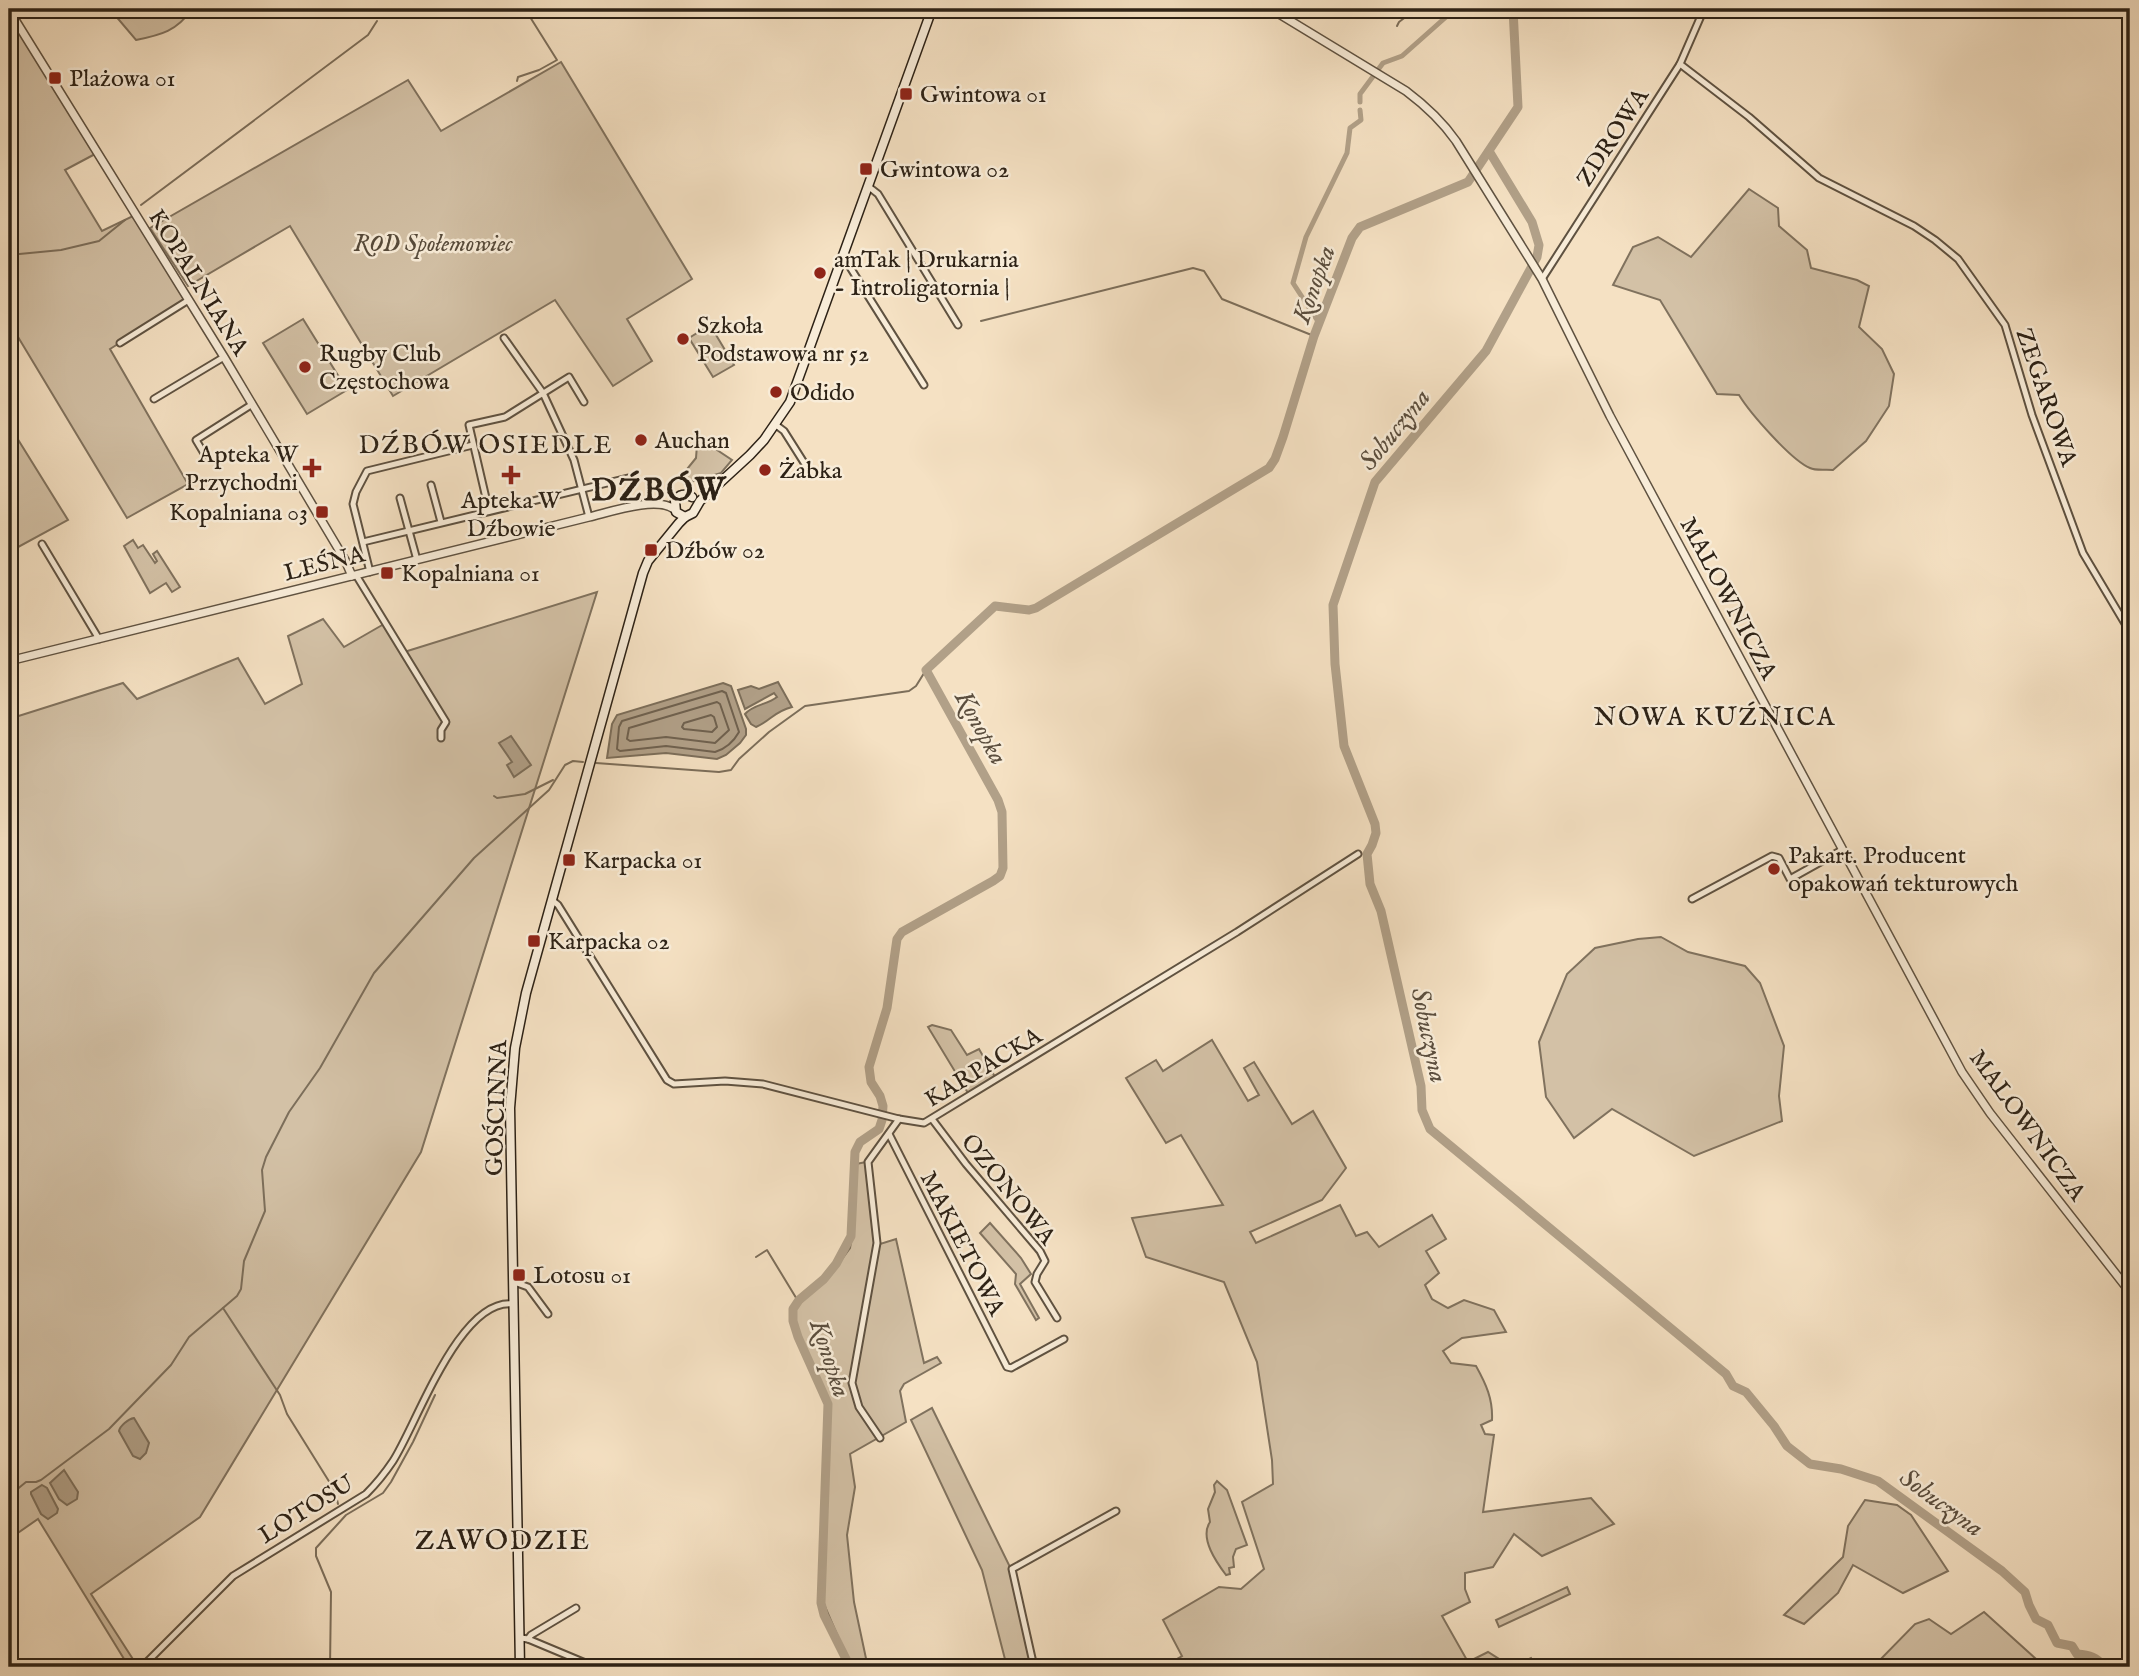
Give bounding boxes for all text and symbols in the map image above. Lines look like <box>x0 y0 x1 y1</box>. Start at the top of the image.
place label: Plażowa 01 <box>69 64 176 95</box>
marker: Plażowa 01 <box>47 70 63 86</box>
place label: Gwintowa 01 <box>920 80 1047 111</box>
street label: ZDROWA <box>1570 82 1657 193</box>
marker: Gwintowa 01 <box>898 86 914 102</box>
place label: Gwintowa 02 <box>880 155 1009 186</box>
marker: Gwintowa 02 <box>858 161 874 177</box>
street label: KOPALNIANA <box>140 204 255 362</box>
park label: ROD Społemowiec <box>354 229 513 260</box>
water label: Konopka <box>1285 241 1344 329</box>
place label: amTak | Drukarnia - Introligatornia | <box>834 245 1019 304</box>
marker: amTak | Drukarnia - Introligatornia | <box>812 265 828 281</box>
place label: Szkoła Podstawowa nr 52 <box>697 311 869 370</box>
street label: ZEGAROWA <box>2007 324 2084 471</box>
marker: Szkoła Podstawowa nr 52 <box>675 331 691 347</box>
place label: Rugby Club Częstochowa <box>319 339 450 398</box>
marker: Rugby Club Częstochowa <box>297 359 313 375</box>
place label: Odido <box>790 378 855 409</box>
water label: Sobuczyna <box>1352 382 1438 478</box>
marker: Odido <box>768 384 784 400</box>
place label: Auchan <box>654 426 730 457</box>
district label: DŹBÓW OSIEDLE <box>358 429 614 462</box>
marker: Auchan <box>633 432 649 448</box>
place label: Apteka W Przychodni <box>185 440 299 499</box>
place label: Żabka <box>779 456 843 487</box>
marker: Apteka W Przychodni <box>304 460 320 476</box>
marker: Żabka <box>757 462 773 478</box>
marker: Apteka W Dźbowie <box>503 467 519 483</box>
district label: DŹBÓW <box>591 470 728 512</box>
place label: Apteka W Dźbowie <box>460 486 562 545</box>
place label: Kopalniana 03 <box>169 498 308 529</box>
marker: Kopalniana 03 <box>314 504 330 520</box>
street label: MALOWNICZA <box>1672 512 1784 686</box>
place label: Dźbów 02 <box>665 536 765 567</box>
street label: LEŚNA <box>281 539 369 589</box>
marker: Dźbów 02 <box>643 542 659 558</box>
place label: Kopalniana 01 <box>401 559 540 590</box>
marker: Kopalniana 01 <box>379 565 395 581</box>
water label: Konopka <box>946 684 1015 771</box>
district label: NOWA KUŹNICA <box>1594 701 1836 734</box>
place label: Pakart. Producent opakowań tekturowych <box>1788 841 2019 900</box>
place label: Karpacka 01 <box>583 846 702 877</box>
marker: Karpacka 01 <box>561 852 577 868</box>
marker: Pakart. Producent opakowań tekturowych <box>1766 861 1782 877</box>
place label: Karpacka 02 <box>548 927 670 958</box>
marker: Karpacka 02 <box>526 933 542 949</box>
water label: Sobuczyna <box>1402 985 1455 1086</box>
street label: KARPACKA <box>919 1021 1049 1115</box>
street label: GOŚCINNA <box>480 1039 515 1177</box>
street label: MALOWNICZA <box>1961 1044 2093 1208</box>
street label: OZONOWA <box>953 1128 1063 1253</box>
street label: MAKIETOWA <box>912 1166 1012 1322</box>
place label: Lotosu 01 <box>533 1261 631 1292</box>
marker: Lotosu 01 <box>511 1267 527 1283</box>
water label: Konopka <box>801 1314 858 1402</box>
water label: Sobuczyna <box>1893 1462 1990 1545</box>
street label: LOTOSU <box>253 1468 361 1552</box>
district label: ZAWODZIE <box>415 1524 591 1559</box>

